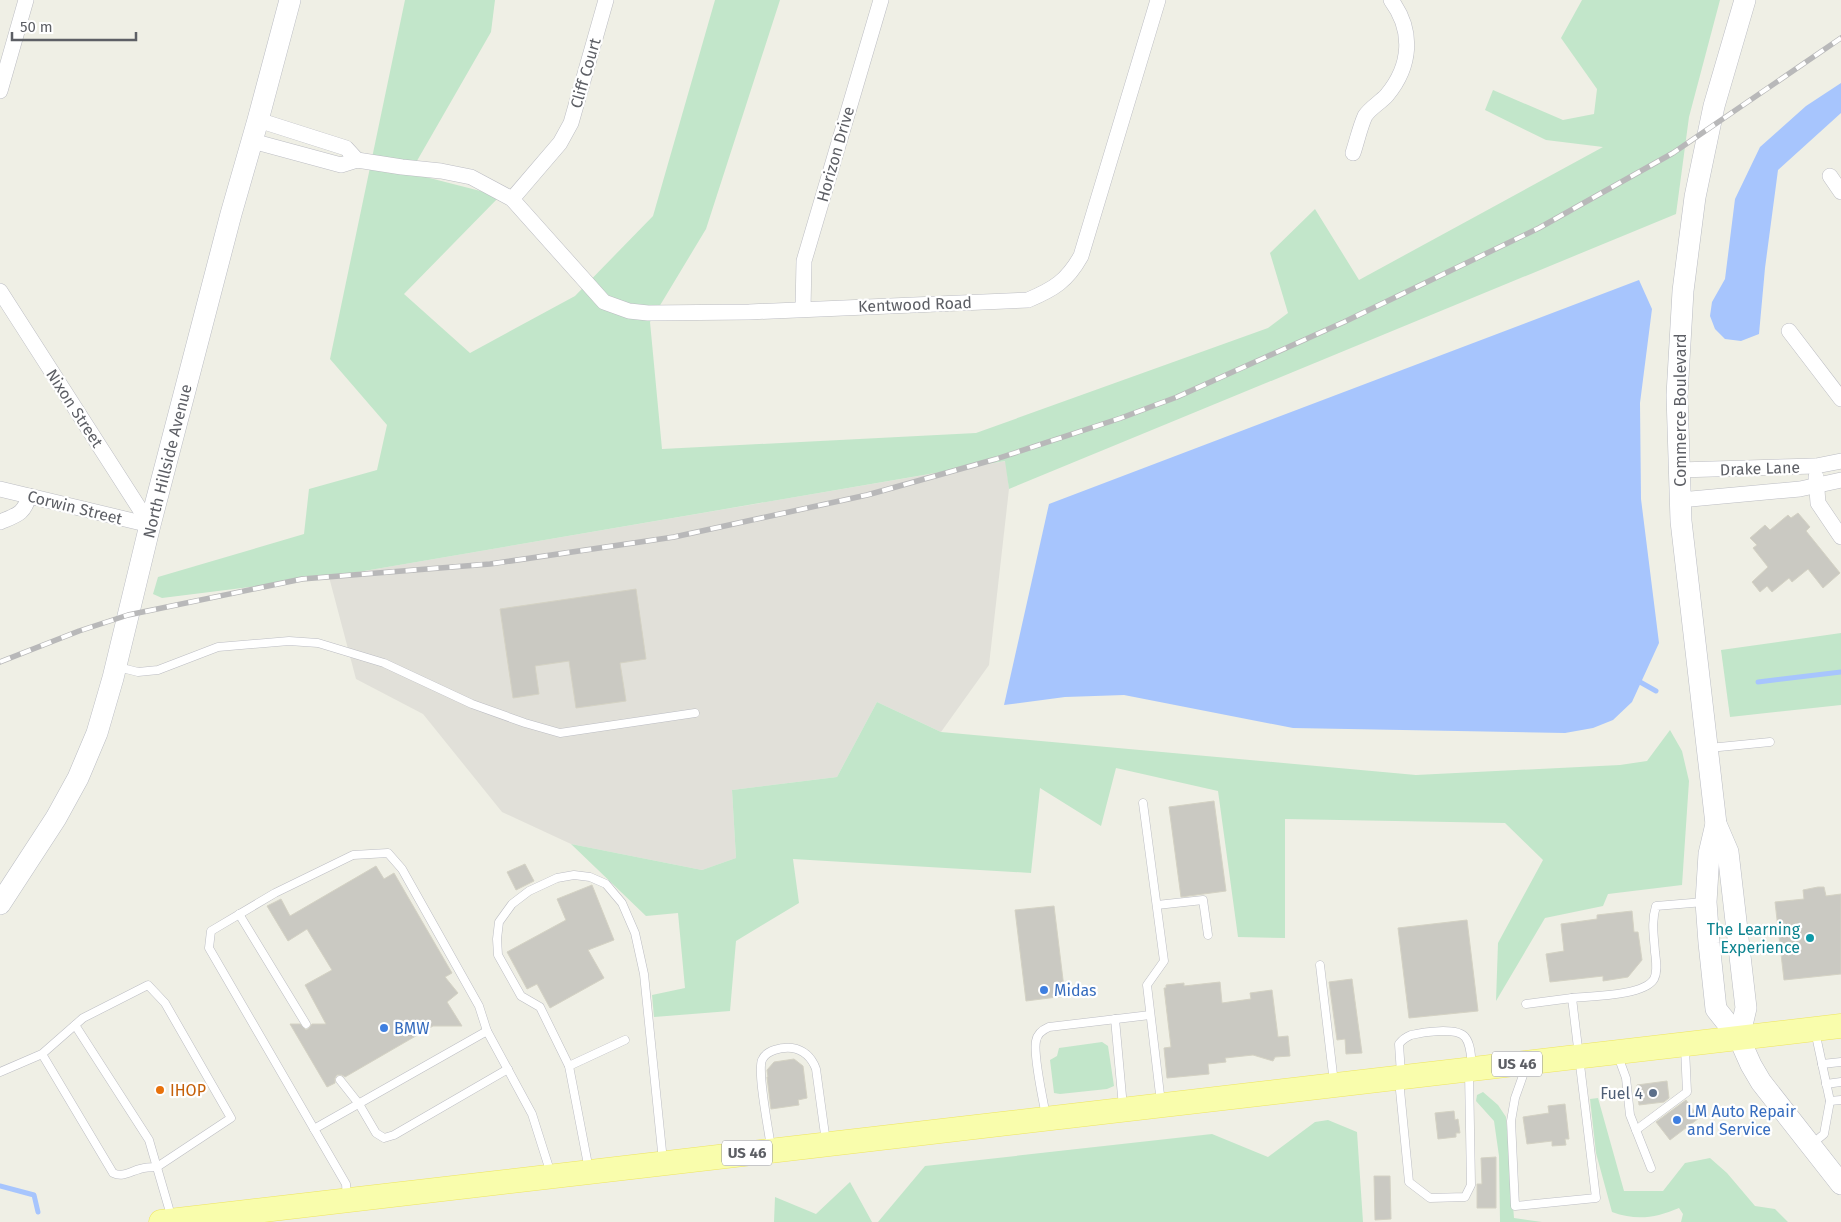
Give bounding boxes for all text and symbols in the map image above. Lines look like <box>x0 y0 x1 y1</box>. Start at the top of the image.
scale bar <box>12 10 136 42</box>
text: 50 m <box>20 18 53 36</box>
street label: Cliff Court <box>566 36 605 110</box>
street label: Horizon Drive <box>813 104 858 204</box>
street label: Kentwood Road <box>858 293 972 316</box>
street label: Commerce Boulevard <box>1671 333 1690 487</box>
street label: Nixon Street <box>42 366 107 451</box>
street label: North Hillside Avenue <box>139 382 196 540</box>
street label: Drake Lane <box>1720 458 1800 479</box>
street label: Corwin Street <box>25 487 125 529</box>
place label: The Learning Experience <box>1707 920 1801 957</box>
marker: The Learning Experience <box>1804 932 1816 944</box>
place label: Midas <box>1054 981 1097 1000</box>
marker: Midas <box>1038 984 1050 996</box>
place label: BMW <box>394 1019 429 1038</box>
marker: BMW <box>378 1022 390 1034</box>
road number: US 46 <box>1492 1052 1542 1076</box>
place label: IHOP <box>170 1081 206 1100</box>
marker: IHOP <box>154 1084 166 1096</box>
place label: Fuel 4 <box>1600 1084 1643 1103</box>
marker: Fuel 4 <box>1647 1087 1659 1099</box>
place label: LM Auto Repair and Service <box>1687 1102 1797 1139</box>
marker: LM Auto Repair and Service <box>1671 1114 1683 1126</box>
road number: US 46 <box>722 1140 772 1166</box>

